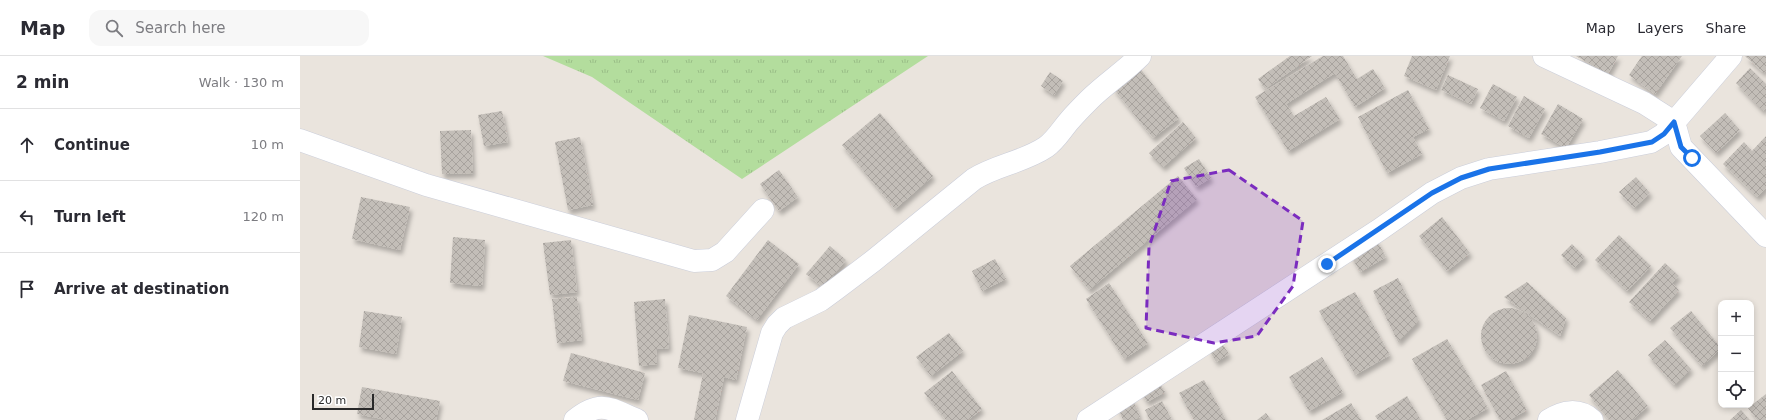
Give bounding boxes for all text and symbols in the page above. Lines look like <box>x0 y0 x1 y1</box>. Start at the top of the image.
search box <box>89 10 369 46</box>
text: Map <box>20 17 65 39</box>
icon: search <box>103 17 125 39</box>
text: Search here <box>135 19 225 37</box>
text: Map <box>1586 20 1615 36</box>
text: Layers <box>1637 20 1684 36</box>
text: Share <box>1706 20 1746 36</box>
text: 2 min <box>16 72 69 92</box>
text: Walk · 130 m <box>199 75 284 90</box>
icon: ahead <box>16 134 38 156</box>
text: Continue <box>54 136 130 154</box>
text: 10 m <box>251 137 284 152</box>
route start <box>1683 149 1701 167</box>
icon: left <box>16 206 38 228</box>
text: Turn left <box>54 208 126 226</box>
text: 120 m <box>242 209 284 224</box>
route end <box>1318 255 1336 273</box>
icon: arrive <box>16 278 38 300</box>
text: Arrive at destination <box>54 280 229 298</box>
map controls <box>1718 300 1754 408</box>
button: + <box>1718 300 1754 336</box>
button: − <box>1718 336 1754 372</box>
button: locate <box>1718 372 1754 408</box>
scale bar <box>312 392 374 411</box>
text: 20 m <box>318 394 346 407</box>

